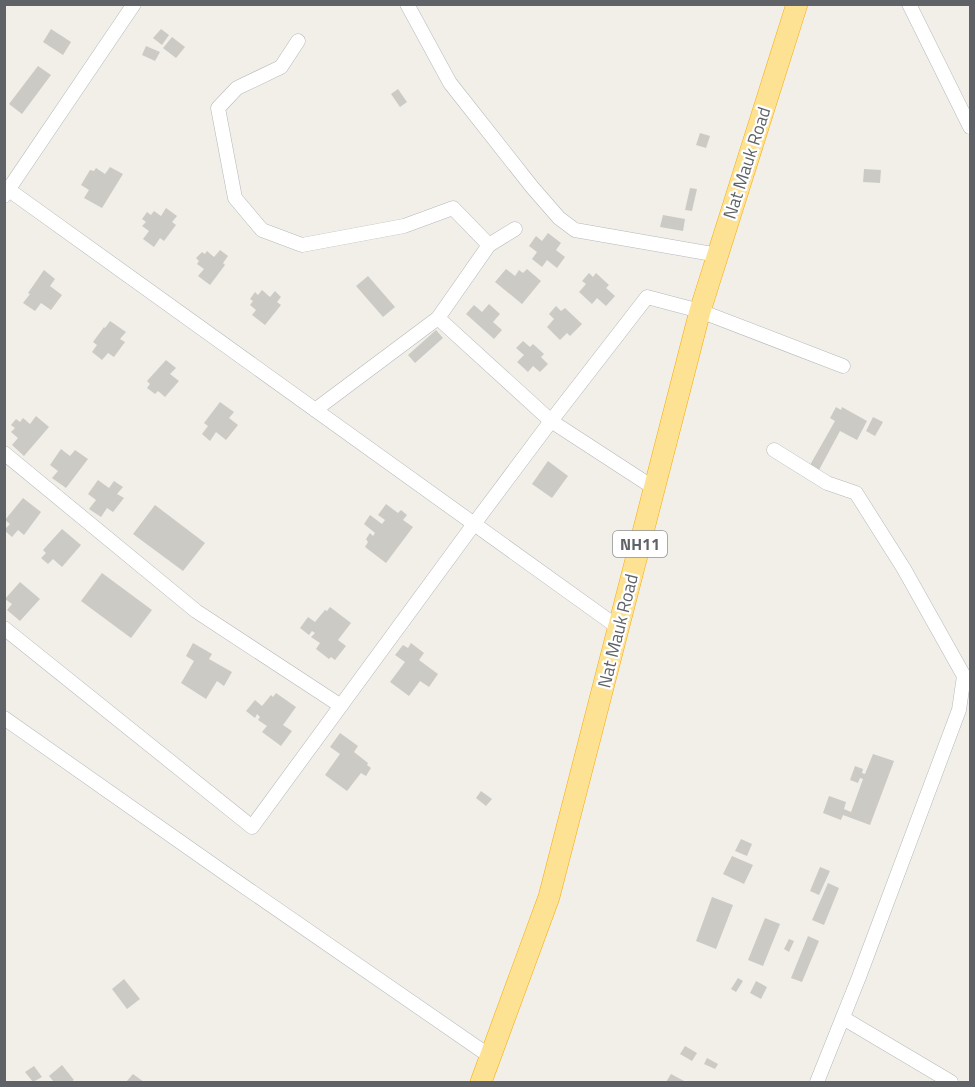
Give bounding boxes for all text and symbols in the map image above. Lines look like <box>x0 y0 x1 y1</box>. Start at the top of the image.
street label: Nat Mauk Road <box>716 103 777 223</box>
road number: NH11 <box>613 531 667 557</box>
street label: Nat Mauk Road <box>590 571 645 691</box>

